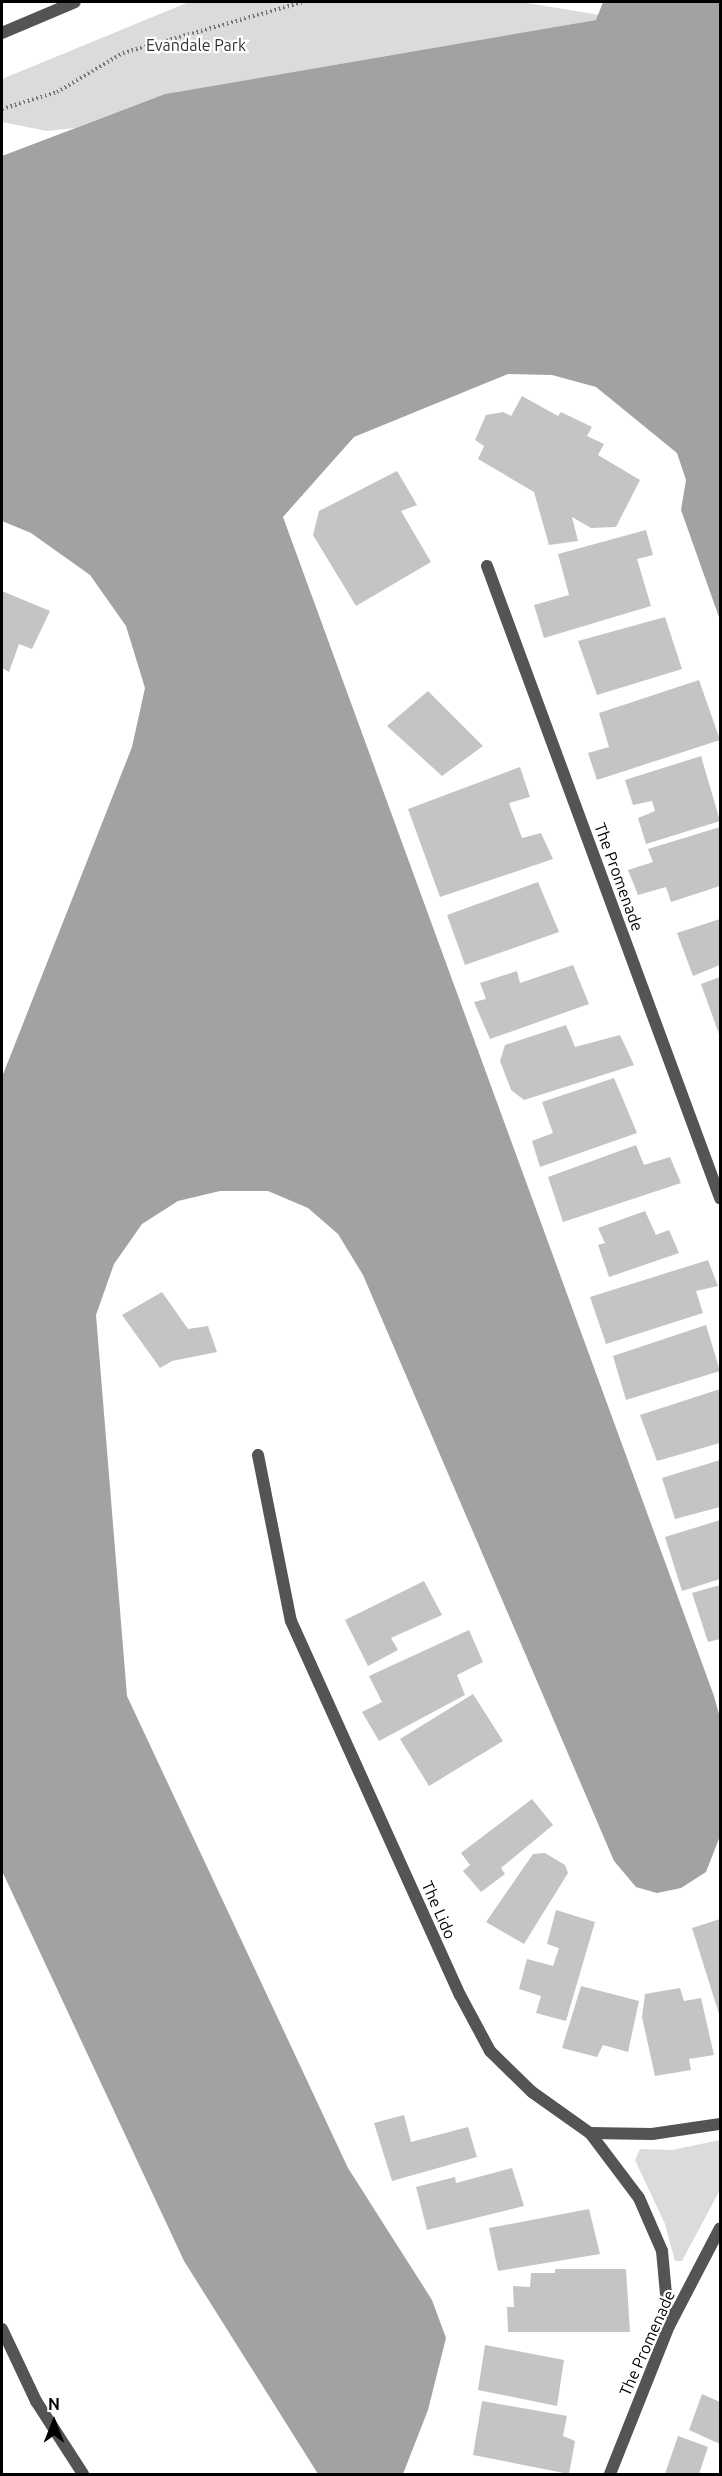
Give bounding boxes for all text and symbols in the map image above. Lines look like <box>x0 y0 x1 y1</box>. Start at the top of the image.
park label: Evandale Park <box>146 35 246 55</box>
street label: The Promenade <box>591 820 647 934</box>
street label: The Lido <box>418 1878 460 1942</box>
street label: The Promenade <box>615 2287 679 2399</box>
north arrow <box>24 2392 84 2452</box>
text: N <box>48 2395 60 2413</box>

